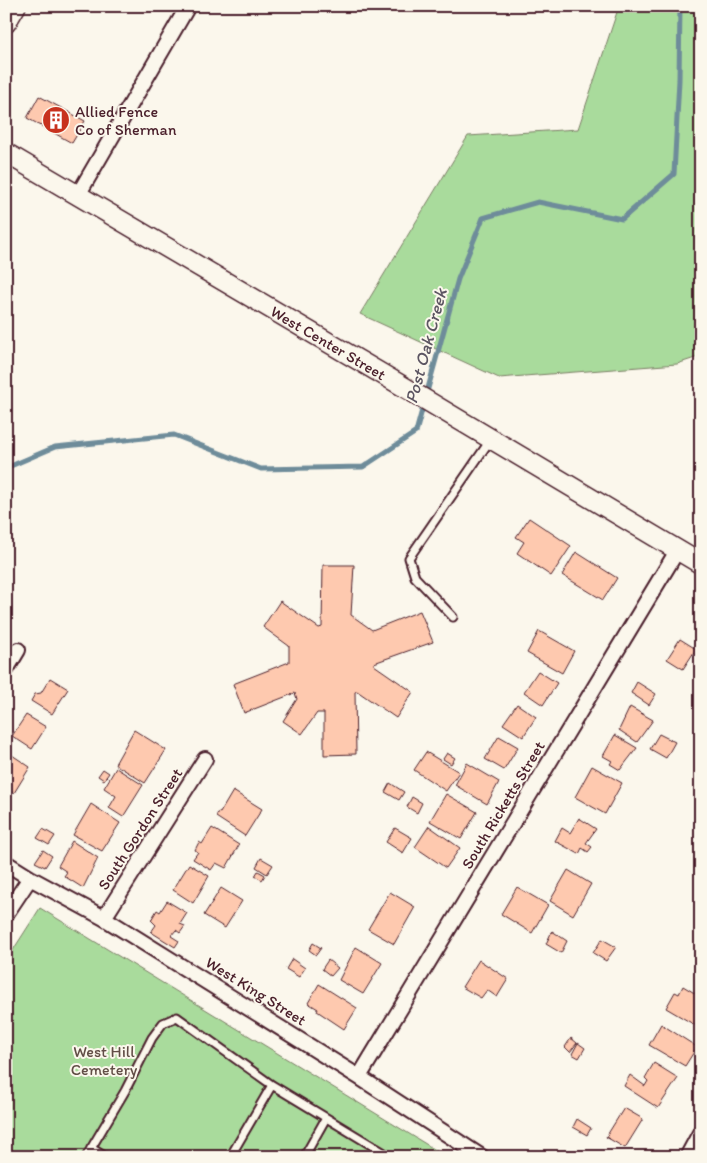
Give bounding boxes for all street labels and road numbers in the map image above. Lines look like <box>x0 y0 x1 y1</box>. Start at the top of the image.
street label: West Center Street <box>267 301 390 384</box>
street label: South Ricketts Street <box>457 738 549 872</box>
street label: South Gordon Street <box>94 765 186 893</box>
street label: West King Street <box>202 952 310 1030</box>

